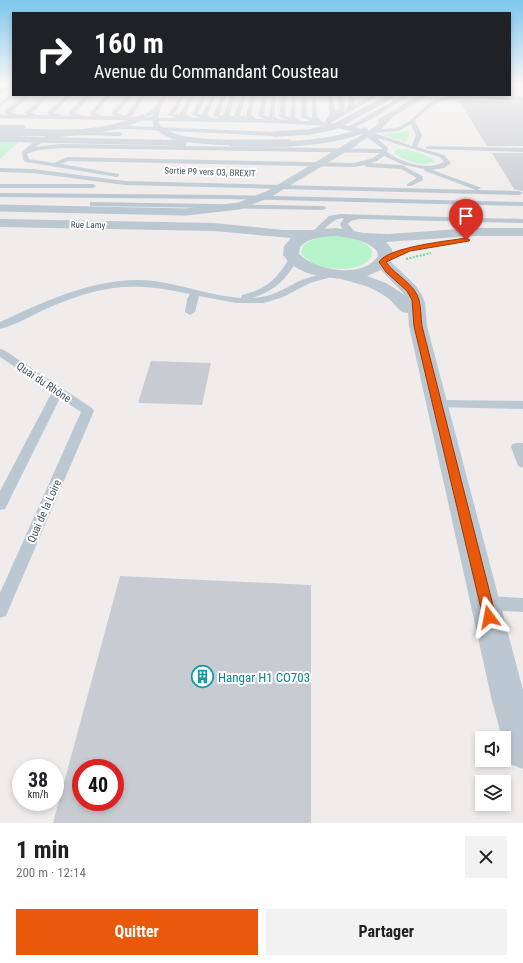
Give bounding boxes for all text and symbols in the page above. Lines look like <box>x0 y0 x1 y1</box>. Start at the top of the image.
text: 160 m <box>94 27 164 60</box>
icon: right <box>28 28 80 80</box>
text: Avenue du Commandant Cousteau <box>94 61 338 82</box>
street label: Sortie P9 vers O3, BREXIT <box>164 165 256 179</box>
pin <box>449 199 483 240</box>
icon: arrive <box>455 205 477 227</box>
street label: Rue Lamy <box>71 220 106 230</box>
street label: Quai du Rhône <box>14 359 73 405</box>
street label: Quai de la Loire <box>25 478 64 545</box>
position arrow <box>468 596 510 638</box>
building icon: Hangar H1 CO703 <box>189 664 215 690</box>
place label: Hangar H1 CO703 <box>218 670 310 685</box>
map controls <box>475 731 511 811</box>
button: sound <box>475 731 511 767</box>
speed limit sign: 40 <box>72 759 124 811</box>
text: 38 <box>28 768 48 792</box>
button: layers <box>475 775 511 811</box>
text: km/h <box>28 789 48 800</box>
text: 1 min <box>16 836 69 864</box>
button: close <box>465 836 507 878</box>
text: 200 m · 12:14 <box>16 865 86 880</box>
button: Quitter <box>16 909 258 955</box>
button: Partager <box>266 909 507 955</box>

